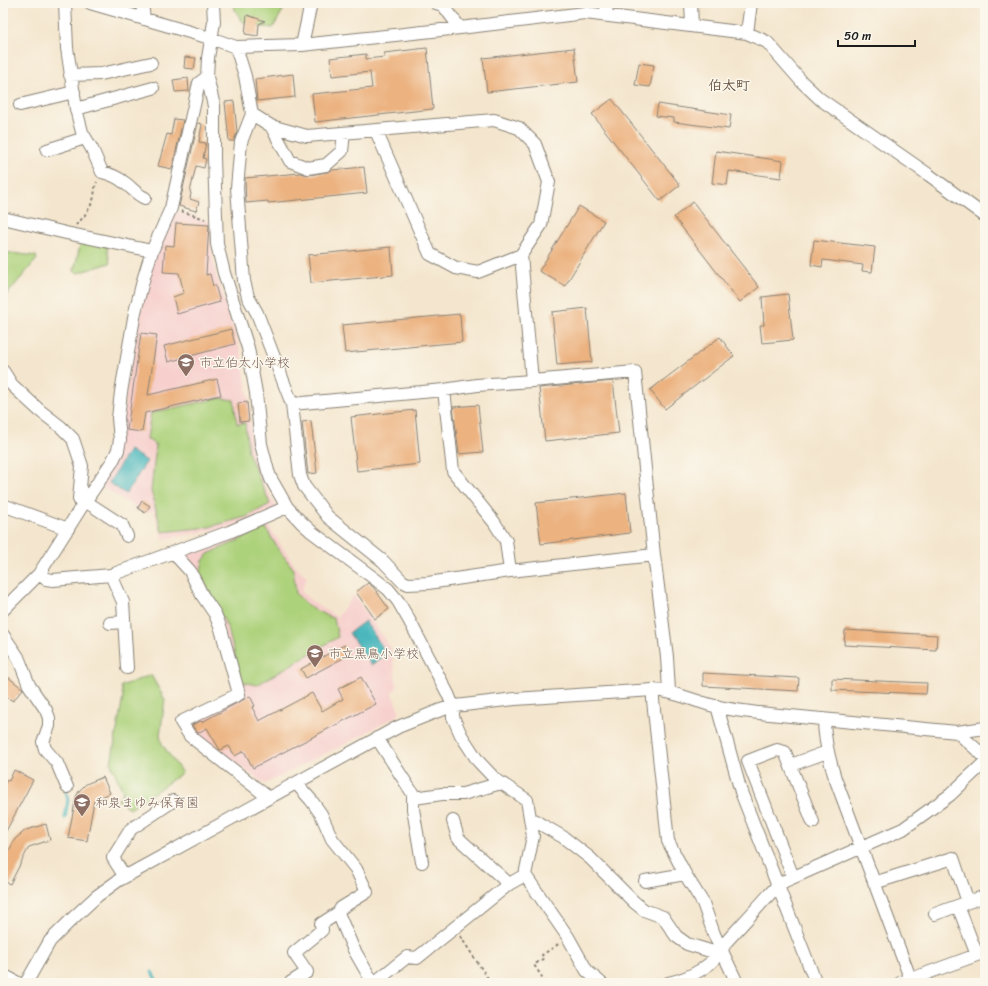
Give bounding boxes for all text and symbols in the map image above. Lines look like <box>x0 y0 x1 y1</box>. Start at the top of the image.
scale bar <box>838 22 915 48</box>
text: 50 m <box>844 25 871 47</box>
district label: 伯太町 <box>708 73 750 98</box>
place label: 市立伯太小学校 <box>199 351 290 374</box>
school or university icon: 市立伯太小学校 <box>176 352 196 377</box>
place label: 市立黒鳥小学校 <box>328 642 419 665</box>
school or university icon: 市立黒鳥小学校 <box>305 643 325 668</box>
place label: 和泉まゆみ保育園 <box>95 791 199 814</box>
school or university icon: 和泉まゆみ保育園 <box>72 792 92 817</box>

